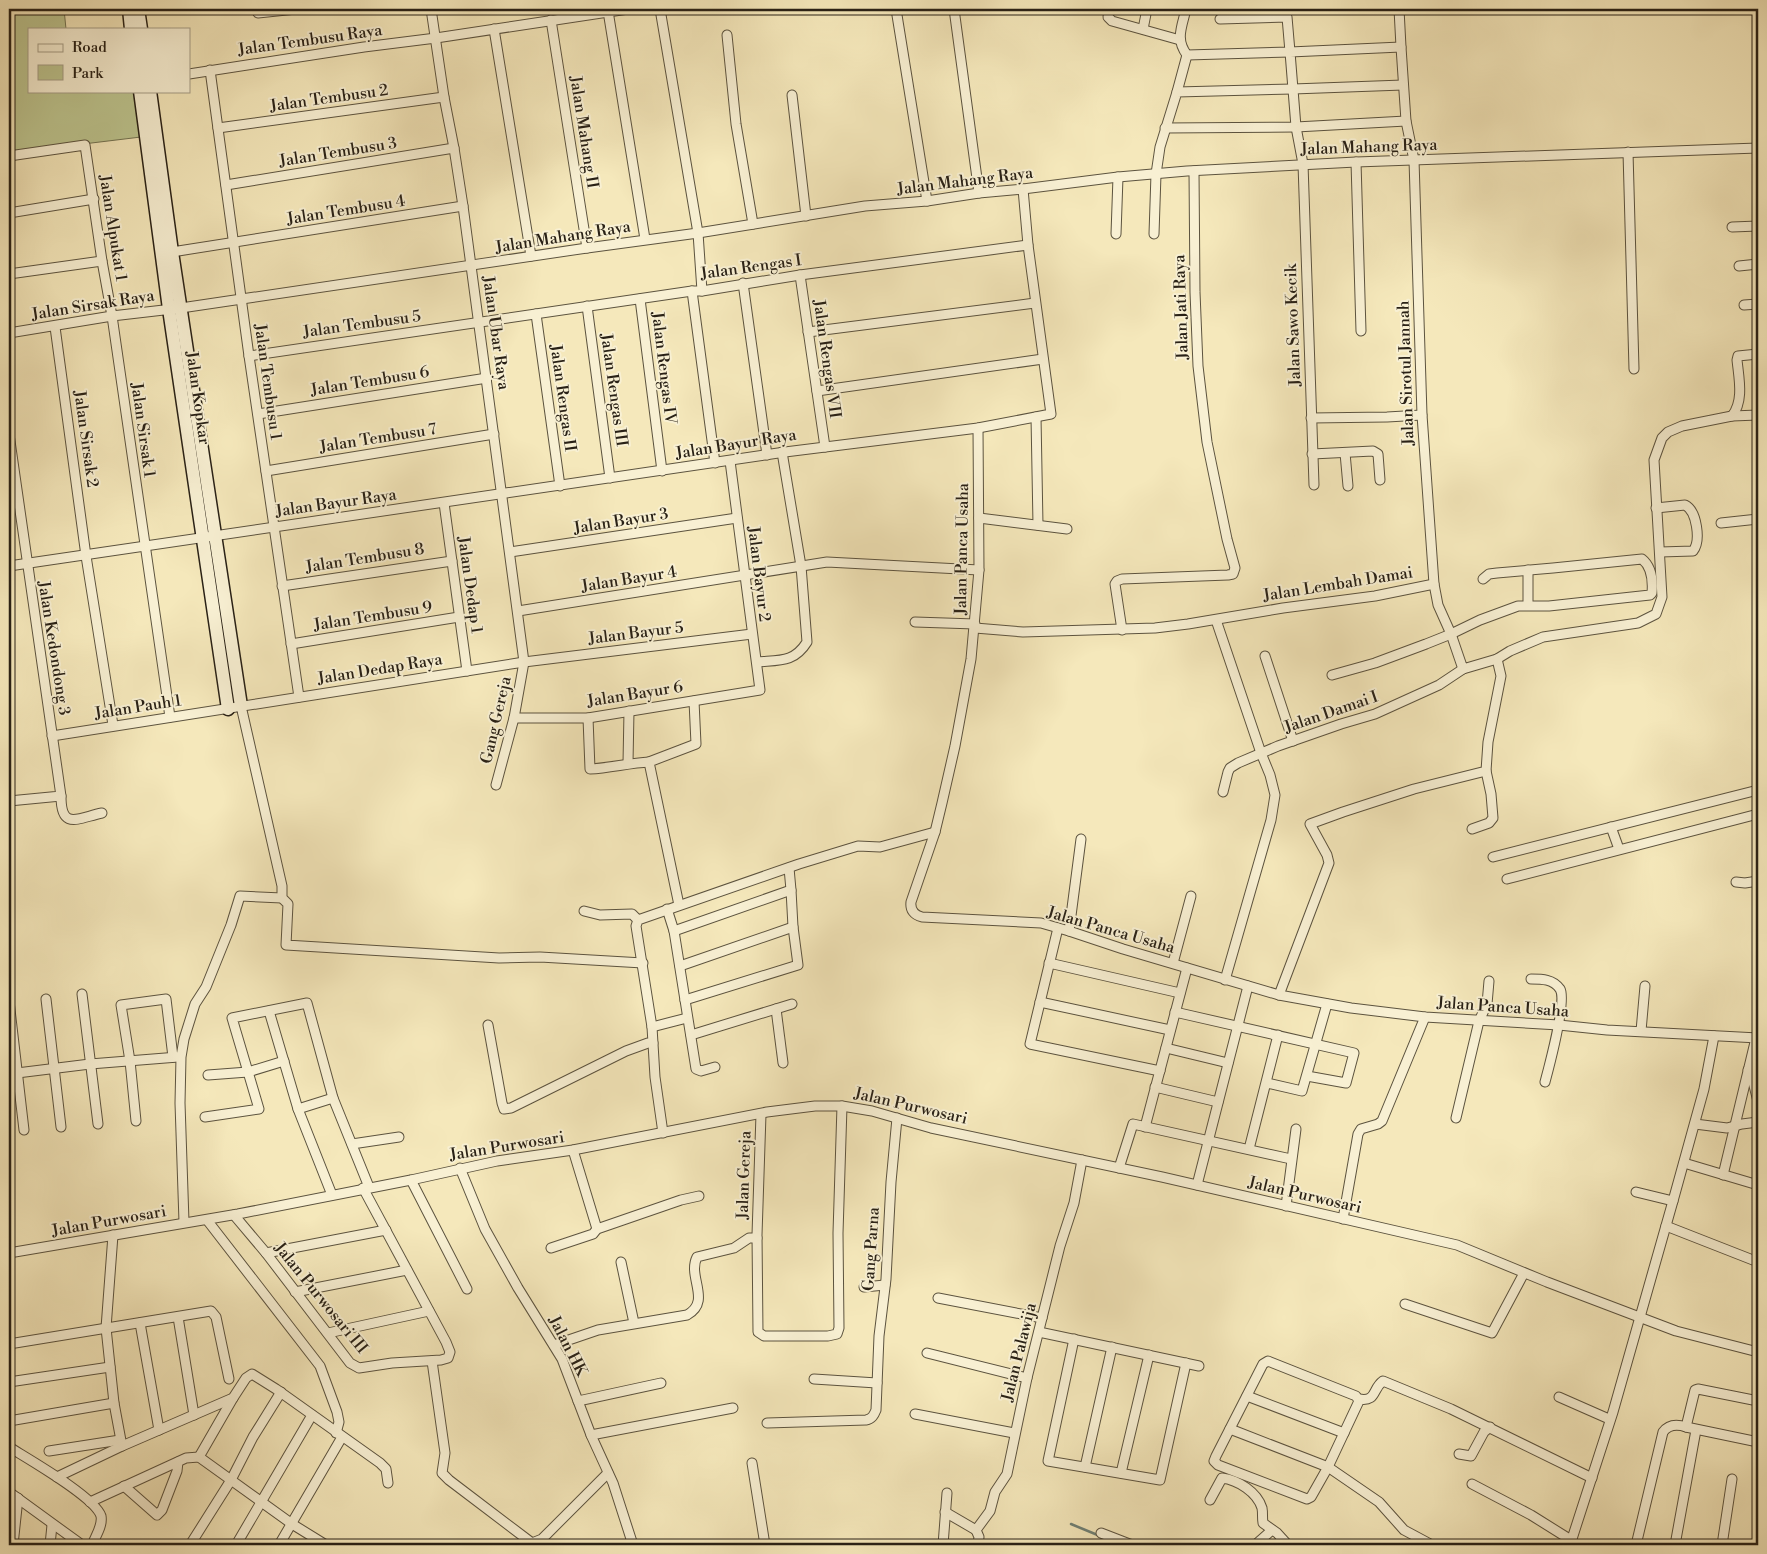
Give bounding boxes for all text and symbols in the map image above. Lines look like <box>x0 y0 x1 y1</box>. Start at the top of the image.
street label: Jalan Tembusu Raya <box>236 20 384 60</box>
legend <box>28 28 190 92</box>
text: Road <box>72 38 107 57</box>
text: Park <box>72 64 104 83</box>
street label: Jalan Mahang II <box>565 73 603 190</box>
street label: Jalan Tembusu 2 <box>268 80 389 116</box>
street label: Jalan Tembusu 3 <box>277 133 398 171</box>
street label: Jalan Mahang Raya <box>1299 135 1439 159</box>
street label: Jalan Mahang Raya <box>895 163 1035 199</box>
street label: Jalan Alpukat 1 <box>95 172 131 283</box>
street label: Jalan Tembusu 4 <box>284 191 407 229</box>
street label: Jalan Mahang Raya <box>493 216 633 258</box>
street label: Jalan Rengas I <box>698 250 803 284</box>
street label: Jalan Jati Raya <box>1169 253 1193 361</box>
street label: Jalan Sawo Kecik <box>1281 262 1305 387</box>
street label: Jalan Ubar Raya <box>478 274 514 392</box>
street label: Jalan Sirsak Raya <box>29 285 157 325</box>
street label: Jalan Rengas VII <box>809 298 845 419</box>
street label: Jalan Sirotul Jannah <box>1393 300 1419 447</box>
street label: Jalan Tembusu 5 <box>301 306 422 342</box>
street label: Jalan Rengas IV <box>647 310 681 426</box>
street label: Jalan Tembusu 1 <box>250 322 286 441</box>
street label: Jalan Rengas III <box>596 331 632 448</box>
street label: Jalan Rengas II <box>545 342 580 453</box>
street label: Jalan Kopkar <box>181 349 214 446</box>
street label: Jalan Tembusu 6 <box>308 362 431 400</box>
street label: Jalan Sirsak 1 <box>126 380 160 479</box>
street label: Jalan Sirsak 2 <box>69 388 103 489</box>
street label: Jalan Tembusu 7 <box>317 419 438 457</box>
street label: Jalan Bayur Raya <box>673 424 799 464</box>
street label: Jalan Panca Usaha <box>951 482 973 616</box>
street label: Jalan Bayur Raya <box>273 484 399 522</box>
street label: Jalan Bayur 3 <box>571 504 670 539</box>
street label: Jalan Bayur 2 <box>743 524 775 623</box>
street label: Jalan Dedap 1 <box>453 534 487 635</box>
street label: Jalan Tembusu 8 <box>303 539 426 577</box>
street label: Jalan Bayur 4 <box>579 562 679 597</box>
street label: Jalan Lembah Damai <box>1261 562 1414 606</box>
street label: Jalan Kedondong 3 <box>33 578 75 717</box>
street label: Jalan Tembusu 9 <box>311 597 434 635</box>
street label: Jalan Bayur 5 <box>586 617 685 649</box>
street label: Jalan Dedap Raya <box>315 649 445 689</box>
street label: Gang Gereja <box>476 673 516 766</box>
street label: Jalan Bayur 6 <box>585 677 685 712</box>
street label: Jalan Damai I <box>1281 687 1381 738</box>
street label: Jalan Pauh 1 <box>92 690 183 724</box>
street label: Jalan Panca Usaha <box>1044 902 1178 958</box>
street label: Jalan Panca Usaha <box>1435 992 1570 1022</box>
street label: Jalan Purwosari <box>851 1083 970 1129</box>
street label: Jalan Purwosari <box>447 1127 566 1165</box>
street label: Jalan Gereja <box>732 1129 756 1221</box>
street label: Jalan Purwosari <box>1245 1172 1364 1218</box>
street label: Jalan Purwosari <box>49 1201 168 1241</box>
street label: Gang Parna <box>858 1206 884 1292</box>
street label: Jalan Purwosari III <box>269 1238 372 1358</box>
street label: Jalan Palawija <box>997 1300 1041 1404</box>
street label: Jalan HK <box>544 1312 592 1381</box>

